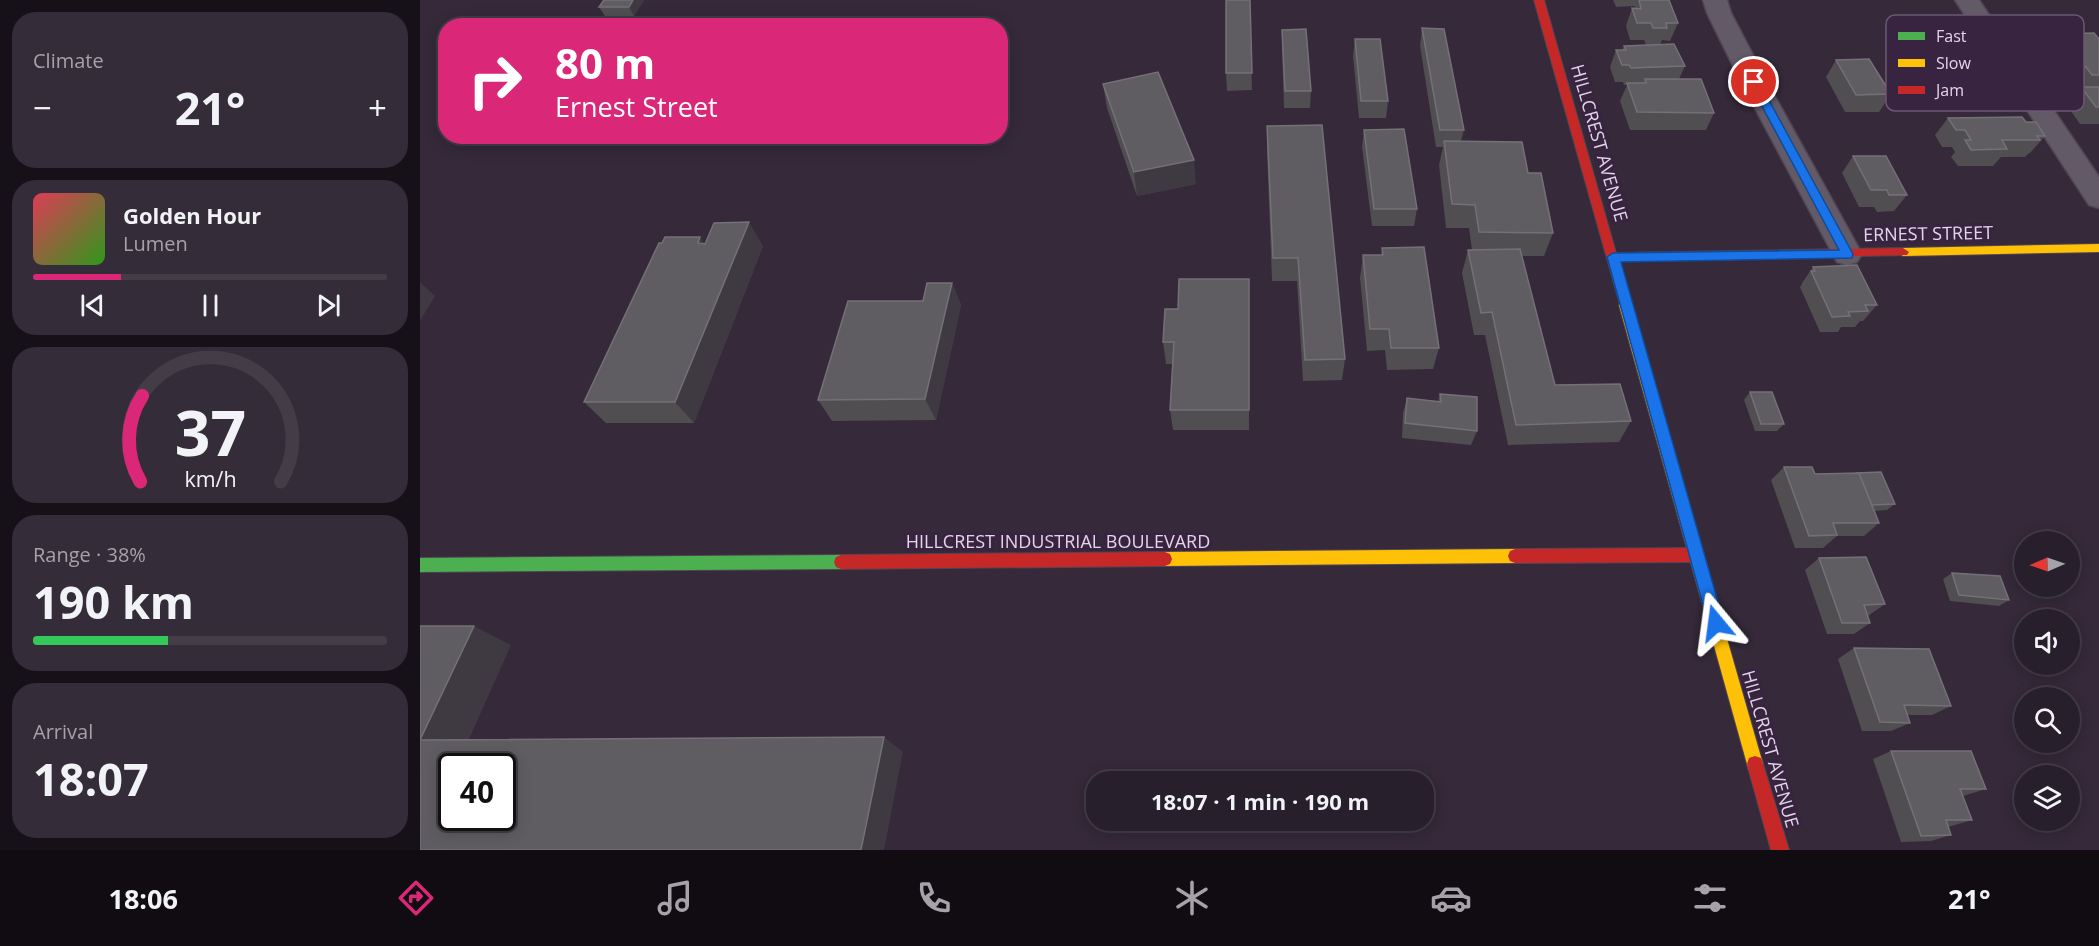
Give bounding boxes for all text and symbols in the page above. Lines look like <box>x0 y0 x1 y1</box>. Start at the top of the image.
legend <box>1886 15 2084 111</box>
text: Fast <box>1936 25 1967 47</box>
text: 80 m <box>555 34 655 91</box>
icon: right <box>456 42 534 120</box>
text: Climate <box>33 47 104 74</box>
text: Slow <box>1936 52 1971 74</box>
pin <box>1728 56 1779 107</box>
street label: HILLCREST AVENUE <box>1566 61 1634 224</box>
icon: arrive <box>1737 65 1770 98</box>
text: 21° <box>175 77 245 138</box>
text: Jam <box>1934 79 1964 101</box>
text: − <box>33 85 52 130</box>
text: + <box>368 85 387 130</box>
text: Ernest Street <box>555 88 718 125</box>
text: Golden Hour <box>123 200 261 230</box>
street label: ERNEST STREET <box>1863 220 1993 246</box>
text: Lumen <box>123 230 188 257</box>
icon: previous <box>76 289 109 322</box>
icon: pause <box>194 289 227 322</box>
icon: next <box>312 289 345 322</box>
text: 37 <box>174 389 246 474</box>
text: km/h <box>184 464 236 493</box>
street label: HILLCREST INDUSTRIAL BOULEVARD <box>906 529 1210 553</box>
north arrow <box>2014 531 2080 597</box>
map controls <box>2014 531 2080 831</box>
text: Range · 38% <box>33 541 146 568</box>
text: 190 km <box>33 571 194 632</box>
position arrow <box>1684 591 1748 655</box>
button: sound <box>2014 609 2080 675</box>
street label: HILLCREST AVENUE <box>1737 667 1805 830</box>
button: search <box>2014 687 2080 753</box>
text: Arrival <box>33 718 93 745</box>
text: 18:07 <box>33 748 149 809</box>
speed limit sign: 40 <box>438 753 516 831</box>
button: layers <box>2014 765 2080 831</box>
text: 18:07 · 1 min · 190 m <box>1151 786 1369 816</box>
icon: directions <box>395 877 437 919</box>
icon: music <box>654 877 696 919</box>
icon: phone <box>913 877 955 919</box>
icon: climate <box>1171 877 1213 919</box>
icon: car <box>1430 877 1472 919</box>
icon: filters <box>1689 877 1731 919</box>
text: 18:06 <box>108 880 178 917</box>
text: 21° <box>1948 880 1990 917</box>

